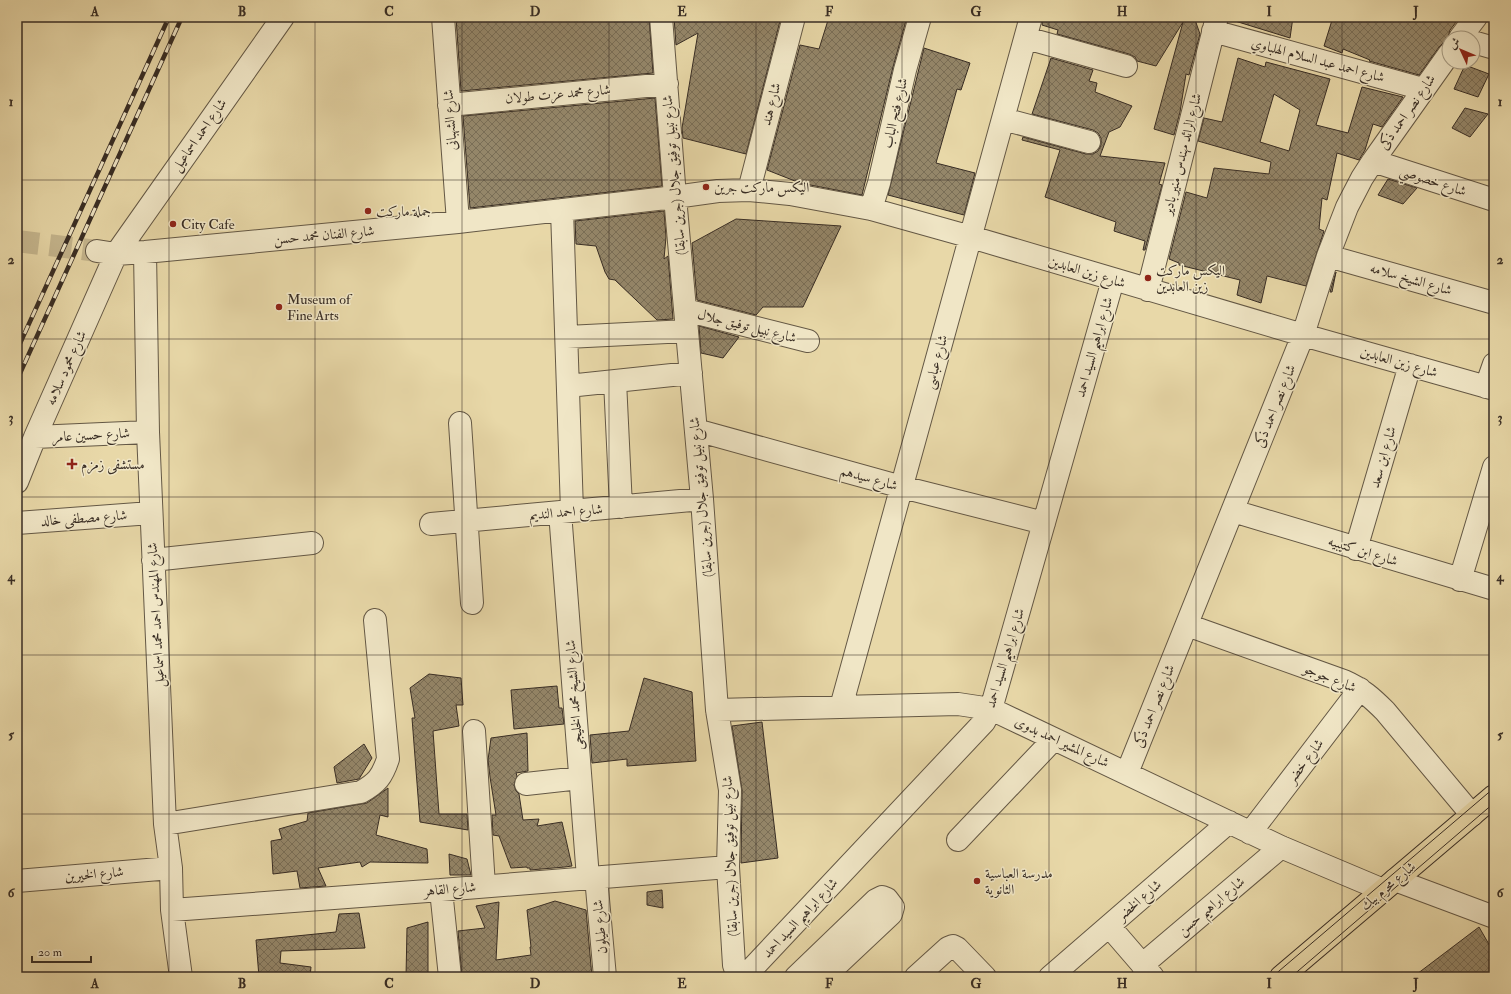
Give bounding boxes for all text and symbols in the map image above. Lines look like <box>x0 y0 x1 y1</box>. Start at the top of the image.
text: A <box>90 4 100 20</box>
text: B <box>238 4 246 20</box>
text: C <box>384 4 394 20</box>
text: D <box>530 4 541 20</box>
text: E <box>677 4 687 20</box>
text: F <box>825 4 834 20</box>
text: G <box>971 4 982 20</box>
text: H <box>1117 4 1128 20</box>
text: I <box>1266 4 1272 20</box>
text: J <box>1412 4 1419 21</box>
north arrow <box>1441 30 1481 70</box>
street label: شارع احمد عبد السلام الهلباوي <box>1248 34 1387 90</box>
text: ش <box>1446 35 1463 52</box>
street label: شارع نصر احمد ذكى <box>1374 71 1442 155</box>
street label: شارع فتح الباب <box>879 76 915 151</box>
street label: شارع محمد عزت طولان <box>504 81 612 110</box>
street label: شارع هند <box>757 81 787 128</box>
street label: شارع الشهبانى <box>439 89 464 151</box>
street label: شارع الرائد مهندس منير بادير <box>1158 91 1208 219</box>
text: 1 <box>9 94 14 110</box>
street label: شارع نبيل توفيق جلال (جرين سابقا) <box>659 94 692 256</box>
text: 1 <box>1498 94 1503 110</box>
street label: شارع احمد اسماعيل <box>168 95 233 176</box>
street label: شارع خصوصي <box>1396 162 1468 205</box>
place label: اليكس ماركت جرين <box>714 179 809 197</box>
marker: اليكس ماركت جرين <box>701 182 711 192</box>
place label: جملة ماركت <box>376 203 431 220</box>
marker: جملة ماركت <box>363 206 373 216</box>
place label: City Cafe <box>181 216 235 234</box>
marker: City Cafe <box>168 219 178 229</box>
street label: شارع الفنان محمد حسن <box>273 222 375 251</box>
text: 2 <box>8 252 15 268</box>
street label: شارع زين العابدين <box>1046 252 1128 295</box>
text: 2 <box>1497 252 1504 268</box>
street label: شارع الشيخ سلامه <box>1367 259 1454 303</box>
place label: اليكس ماركت زين العابدين <box>1156 262 1225 295</box>
marker: اليكس ماركت زين العابدين <box>1143 273 1153 283</box>
place label: Museum of Fine Arts <box>287 291 353 324</box>
street label: شارع ابراهيم السيد احمد <box>1072 295 1121 400</box>
marker: Museum of Fine Arts <box>274 302 284 312</box>
street label: شارع نبيل توفيق جلال <box>695 305 798 349</box>
street label: شارع محمود سلامه <box>42 328 93 409</box>
street label: شارع عباسى <box>921 333 954 392</box>
street label: شارع زين العابدين <box>1358 343 1440 384</box>
street label: شارع نصر احمد ذكى <box>1250 362 1302 451</box>
text: 3 <box>9 410 14 426</box>
text: 3 <box>1498 410 1503 426</box>
street label: شارع نبيل توفيق جلال (جرين سابقا) <box>686 416 719 578</box>
street label: شارع حسين عامر <box>52 424 131 449</box>
street label: شارع ابن سعد <box>1366 424 1403 491</box>
place label: مستشفى زمزم <box>81 456 145 477</box>
marker: مستشفى زمزم <box>66 458 78 470</box>
street label: شارع سيدهم <box>837 462 900 499</box>
street label: شارع احمد النديم <box>528 500 604 528</box>
street label: شارع مصطفى خالد <box>40 506 128 532</box>
street label: شارع ابن كتيبيه <box>1325 532 1400 573</box>
street label: شارع المهندس احمد محمد اسماعيل <box>144 542 171 688</box>
text: 4 <box>6 569 15 585</box>
text: 4 <box>1495 569 1504 585</box>
street label: شارع ابراهيم السيد احمد <box>982 606 1033 711</box>
street label: شارع الشيخ محمد الخليجى <box>562 639 590 751</box>
street label: شارع جوجو <box>1298 659 1359 699</box>
street label: شارع نصر احمد ذكى <box>1129 662 1181 751</box>
street label: شارع المشير احمد بدوى <box>1011 713 1112 774</box>
text: 5 <box>8 727 14 743</box>
text: 5 <box>1497 727 1503 743</box>
street label: شارع خضر <box>1282 735 1330 790</box>
street label: شارع نبيل توفيق جلال (جرين سابقا) <box>719 775 744 937</box>
street label: شارع محرم بيك <box>1357 858 1422 917</box>
street label: شارع الخيرين <box>64 863 125 888</box>
place label: مدرسة العباسية الثانوية <box>985 865 1053 898</box>
street label: شارع ابراهيم حسن <box>1174 873 1251 943</box>
street label: شارع ابراهيم السيد احمد <box>759 874 845 965</box>
marker: مدرسة العباسية الثانوية <box>972 876 982 886</box>
street label: شارع الخضر <box>1112 876 1167 928</box>
street label: شارع القاهر <box>421 878 477 903</box>
text: 6 <box>8 885 16 901</box>
text: 6 <box>1497 885 1505 901</box>
street label: شارع طيلون <box>589 899 614 955</box>
scale bar <box>32 938 91 964</box>
text: 20 m <box>38 945 63 960</box>
text: A <box>90 976 100 992</box>
text: B <box>238 976 246 992</box>
text: C <box>384 976 394 992</box>
text: D <box>530 976 541 992</box>
text: E <box>677 976 687 992</box>
text: F <box>825 976 834 992</box>
text: G <box>971 976 982 992</box>
text: H <box>1117 976 1128 992</box>
text: I <box>1266 976 1272 992</box>
text: J <box>1412 976 1419 993</box>

